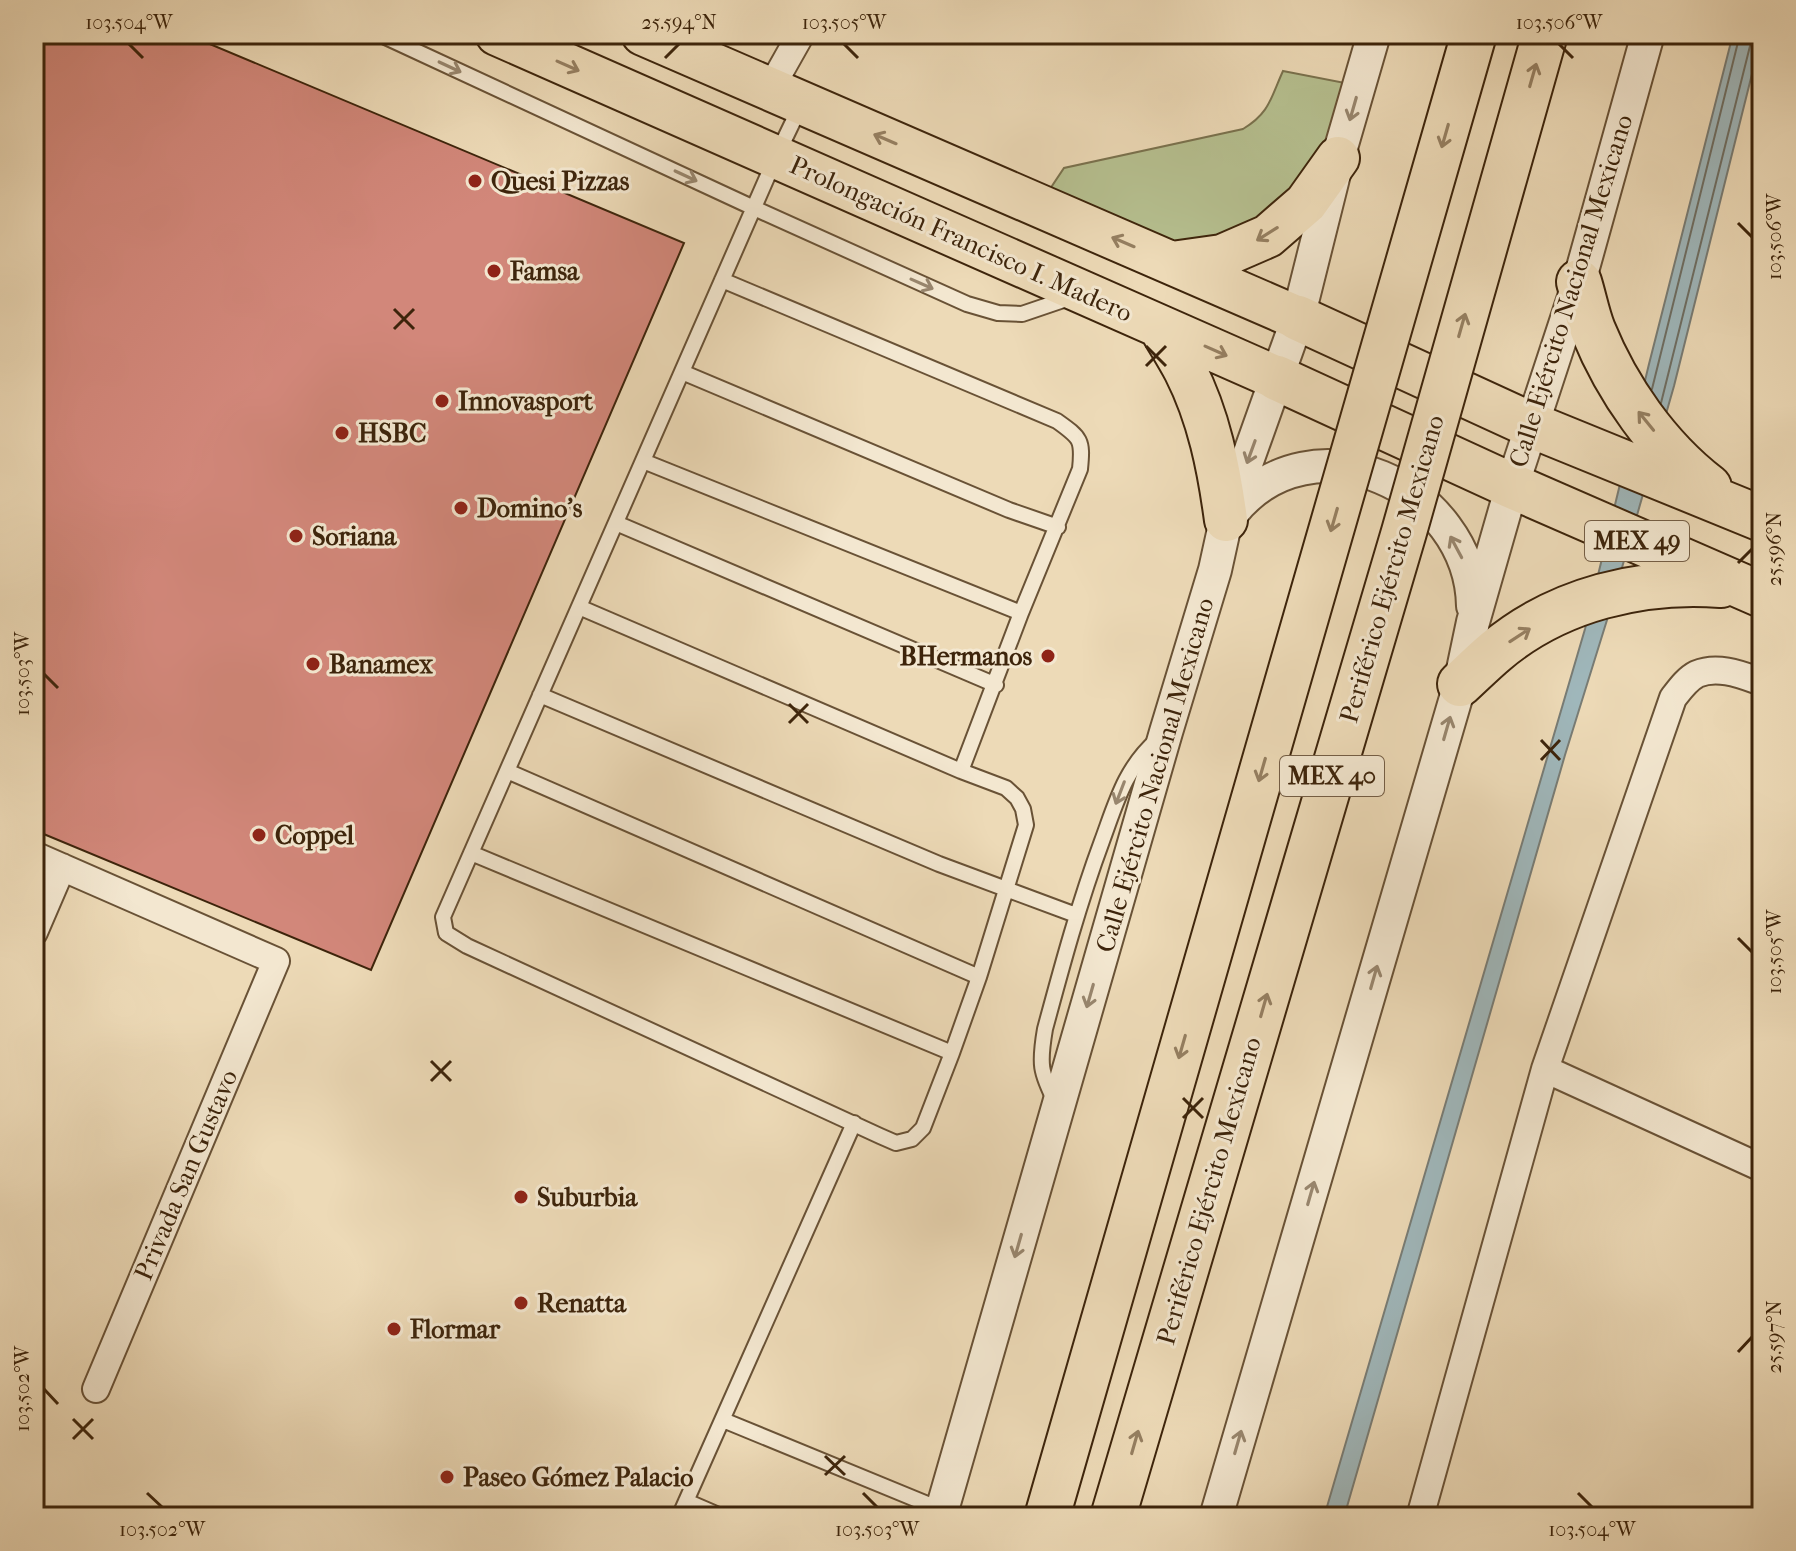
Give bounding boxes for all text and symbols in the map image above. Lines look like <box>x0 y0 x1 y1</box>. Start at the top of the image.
text: 103.504°W <box>85 11 174 34</box>
text: 25.594°N <box>641 11 717 34</box>
text: 103.505°W <box>802 11 888 34</box>
text: 103.506°W <box>1516 11 1604 34</box>
one-way arrow <box>555 59 580 74</box>
one-way arrow <box>438 60 462 75</box>
one-way arrow <box>1526 63 1541 89</box>
one-way arrow <box>1344 96 1359 121</box>
street label: Calle Ejército Nacional Mexicano <box>1502 111 1640 471</box>
one-way arrow <box>1437 122 1452 148</box>
one-way arrow <box>873 131 897 146</box>
street label: Prolongación Francisco I. Madero <box>785 149 1137 329</box>
place label: Quesi Pizzas <box>491 166 630 197</box>
one-way arrow <box>673 170 697 185</box>
marker: Quesi Pizzas <box>466 172 484 190</box>
text: 103.506°W <box>1763 192 1786 280</box>
one-way arrow <box>1256 226 1278 242</box>
one-way arrow <box>1112 234 1136 249</box>
place label: Famsa <box>509 256 580 287</box>
marker: Famsa <box>485 262 503 280</box>
one-way arrow <box>910 277 934 292</box>
one-way arrow <box>1456 313 1471 339</box>
one-way arrow <box>1203 345 1228 360</box>
place label: Innovasport <box>458 386 594 417</box>
marker: Innovasport <box>433 392 451 410</box>
one-way arrow <box>1637 411 1654 432</box>
street label: Periférico Ejército Mexicano <box>1333 412 1451 726</box>
place label: HSBC <box>358 418 426 449</box>
marker: HSBC <box>333 424 351 442</box>
one-way arrow <box>1242 439 1257 464</box>
place label: Domino's <box>477 493 583 524</box>
marker: Domino's <box>452 499 470 517</box>
one-way arrow <box>1326 507 1341 533</box>
text: 25.596°N <box>1763 512 1786 586</box>
place label: Soriana <box>312 521 397 552</box>
road number: MEX 49 <box>1585 521 1689 561</box>
marker: Soriana <box>287 527 305 545</box>
one-way arrow <box>1448 536 1464 559</box>
street label: Calle Ejército Nacional Mexicano <box>1089 594 1221 956</box>
one-way arrow <box>1508 626 1531 642</box>
text: 103.503°W <box>11 631 34 716</box>
place label: BHermanos <box>900 641 1032 672</box>
marker: BHermanos <box>1039 647 1057 665</box>
place label: Banamex <box>329 649 433 680</box>
marker: Banamex <box>304 655 322 673</box>
one-way arrow <box>1441 716 1455 741</box>
road number: MEX 40 <box>1280 756 1384 796</box>
one-way arrow <box>1254 757 1269 783</box>
one-way arrow <box>1112 780 1126 805</box>
place label: Coppel <box>275 820 355 851</box>
marker: Coppel <box>250 826 268 844</box>
text: 103.505°W <box>1763 908 1786 994</box>
one-way arrow <box>1367 965 1382 991</box>
one-way arrow <box>1082 983 1097 1009</box>
one-way arrow <box>1257 992 1272 1018</box>
one-way arrow <box>1174 1033 1189 1059</box>
street label: Periférico Ejército Mexicano <box>1150 1034 1268 1348</box>
street label: Privada San Gustavo <box>128 1065 244 1285</box>
one-way arrow <box>1304 1180 1319 1206</box>
place label: Suburbia <box>537 1182 638 1213</box>
marker: Suburbia <box>512 1188 530 1206</box>
one-way arrow <box>1010 1232 1025 1258</box>
place label: Renatta <box>537 1288 627 1319</box>
marker: Renatta <box>512 1294 530 1312</box>
text: 25.597°N <box>1763 1300 1786 1374</box>
place label: Flormar <box>409 1314 501 1345</box>
marker: Flormar <box>385 1320 403 1338</box>
text: 103.502°W <box>11 1345 34 1432</box>
one-way arrow <box>1128 1430 1143 1456</box>
one-way arrow <box>1231 1430 1246 1456</box>
place label: Paseo Gómez Palacio <box>463 1462 693 1493</box>
marker: Paseo Gómez Palacio <box>438 1468 456 1486</box>
text: 103.502°W <box>119 1518 206 1541</box>
text: 103.503°W <box>835 1518 920 1541</box>
text: 103.504°W <box>1548 1518 1637 1541</box>

